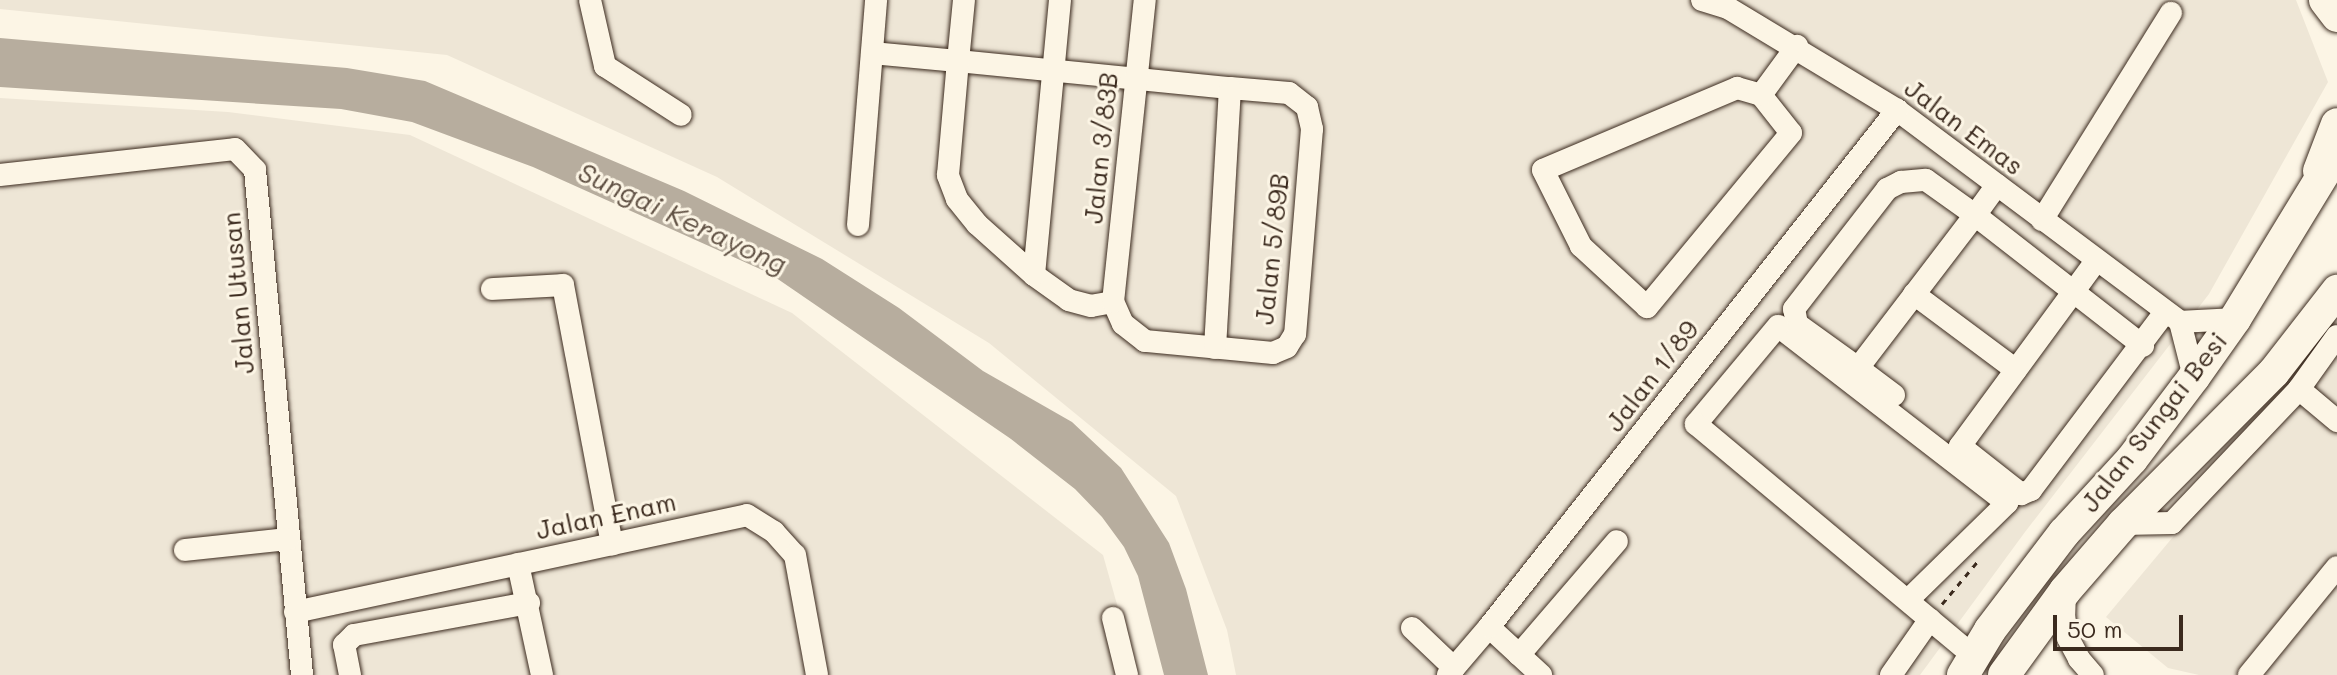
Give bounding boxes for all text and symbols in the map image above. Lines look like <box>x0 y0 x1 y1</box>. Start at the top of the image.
street label: Jalan 3/83B <box>1078 71 1124 225</box>
street label: Jalan Emas <box>1899 72 2029 182</box>
water label: Sungai Kerayong <box>573 154 793 280</box>
street label: Jalan 5/89B <box>1249 172 1295 326</box>
street label: Jalan Utusan <box>215 211 261 375</box>
street label: Jalan 1/89 <box>1599 314 1705 438</box>
street label: Jalan Sungai Besi <box>2074 326 2234 518</box>
street label: Jalan Enam <box>533 486 679 546</box>
scale bar <box>2057 599 2187 649</box>
text: 50 m <box>2067 613 2123 644</box>

